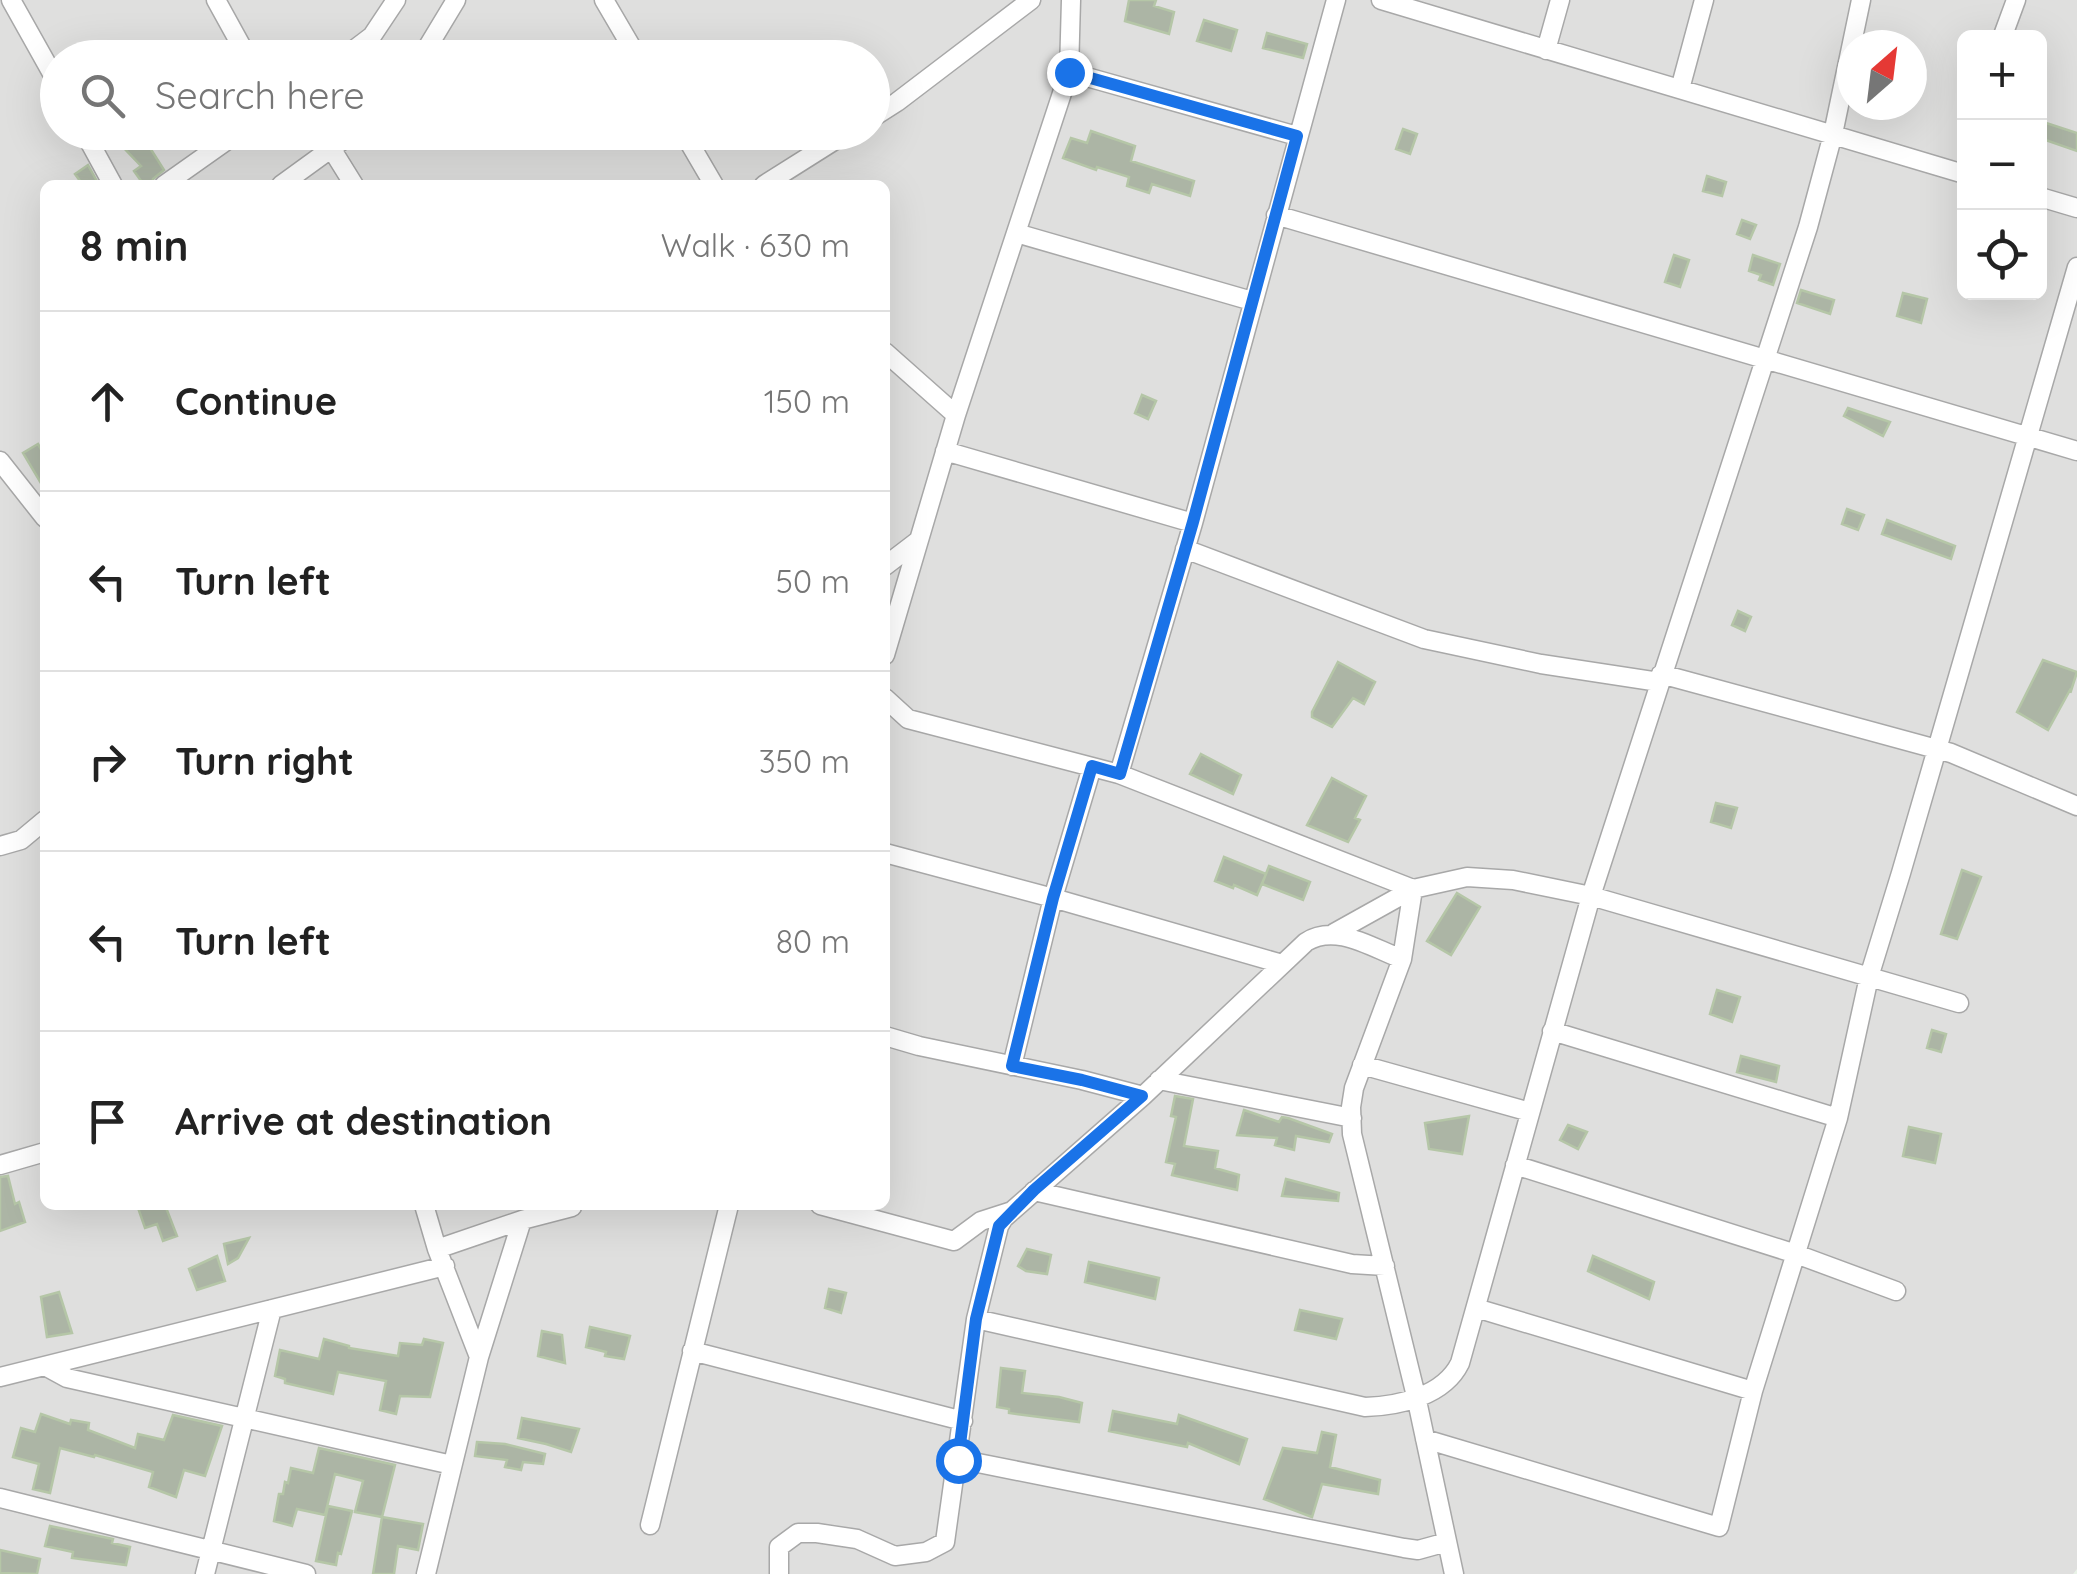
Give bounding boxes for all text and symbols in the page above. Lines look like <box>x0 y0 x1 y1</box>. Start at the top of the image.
north arrow <box>1837 30 1927 120</box>
map controls <box>1957 30 2047 300</box>
button: + <box>1957 30 2047 120</box>
search box <box>40 40 890 150</box>
route end <box>1047 50 1093 96</box>
icon: search <box>75 68 130 123</box>
text: Search here <box>155 71 365 119</box>
button: − <box>1957 120 2047 210</box>
button: locate <box>1957 210 2047 300</box>
text: 8 min <box>80 219 188 272</box>
text: Walk · 630 m <box>661 225 850 265</box>
icon: ahead <box>80 374 135 429</box>
text: Continue <box>175 377 337 425</box>
text: 150 m <box>764 381 850 421</box>
icon: left <box>80 554 135 609</box>
text: Turn left <box>175 557 331 605</box>
text: 50 m <box>776 561 850 601</box>
icon: right <box>80 734 135 789</box>
text: Turn right <box>175 737 354 785</box>
text: 350 m <box>759 741 850 781</box>
icon: left <box>80 914 135 969</box>
text: Turn left <box>175 917 331 965</box>
text: 80 m <box>776 921 850 961</box>
icon: arrive <box>80 1094 135 1149</box>
text: Arrive at destination <box>175 1097 552 1145</box>
route start <box>936 1438 982 1484</box>

